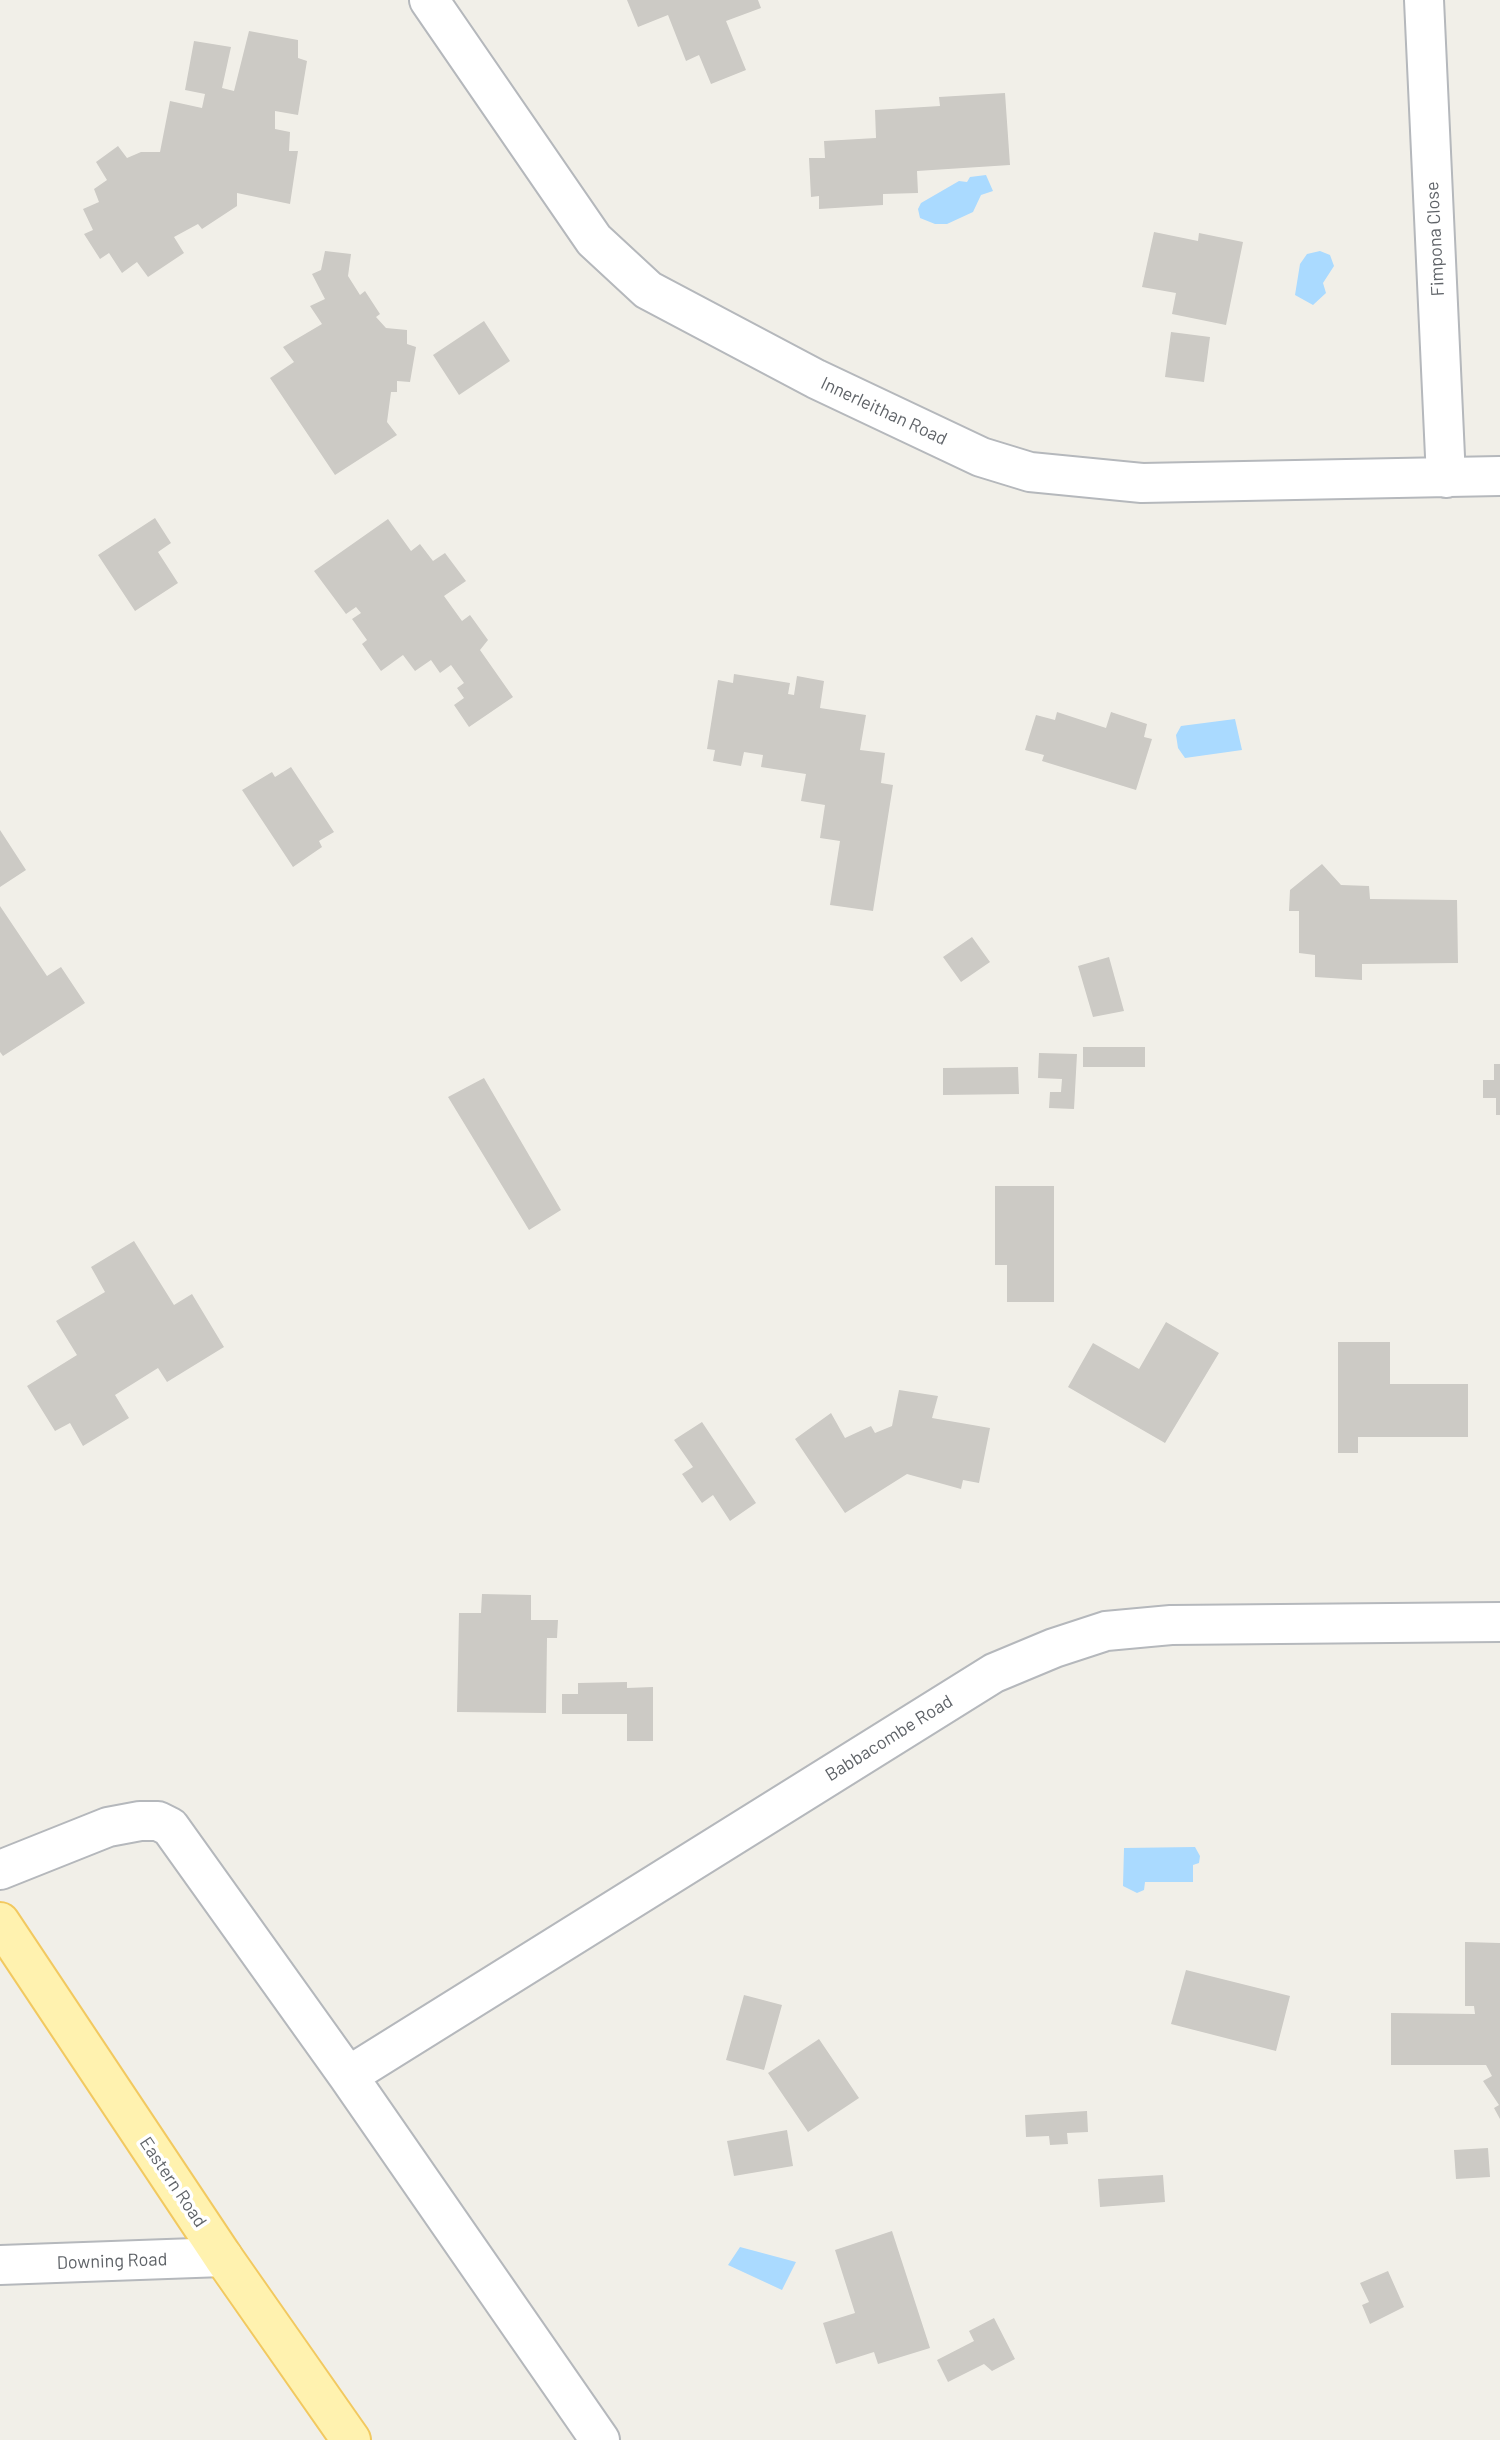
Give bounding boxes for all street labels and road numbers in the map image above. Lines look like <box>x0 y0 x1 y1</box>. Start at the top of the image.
street label: Fimpona Close <box>1421 181 1449 297</box>
street label: Innerleithan Road <box>817 372 951 450</box>
street label: Babbacombe Road <box>821 1690 957 1786</box>
street label: Eastern Road <box>135 2133 211 2231</box>
street label: Downing Road <box>56 2248 168 2274</box>

